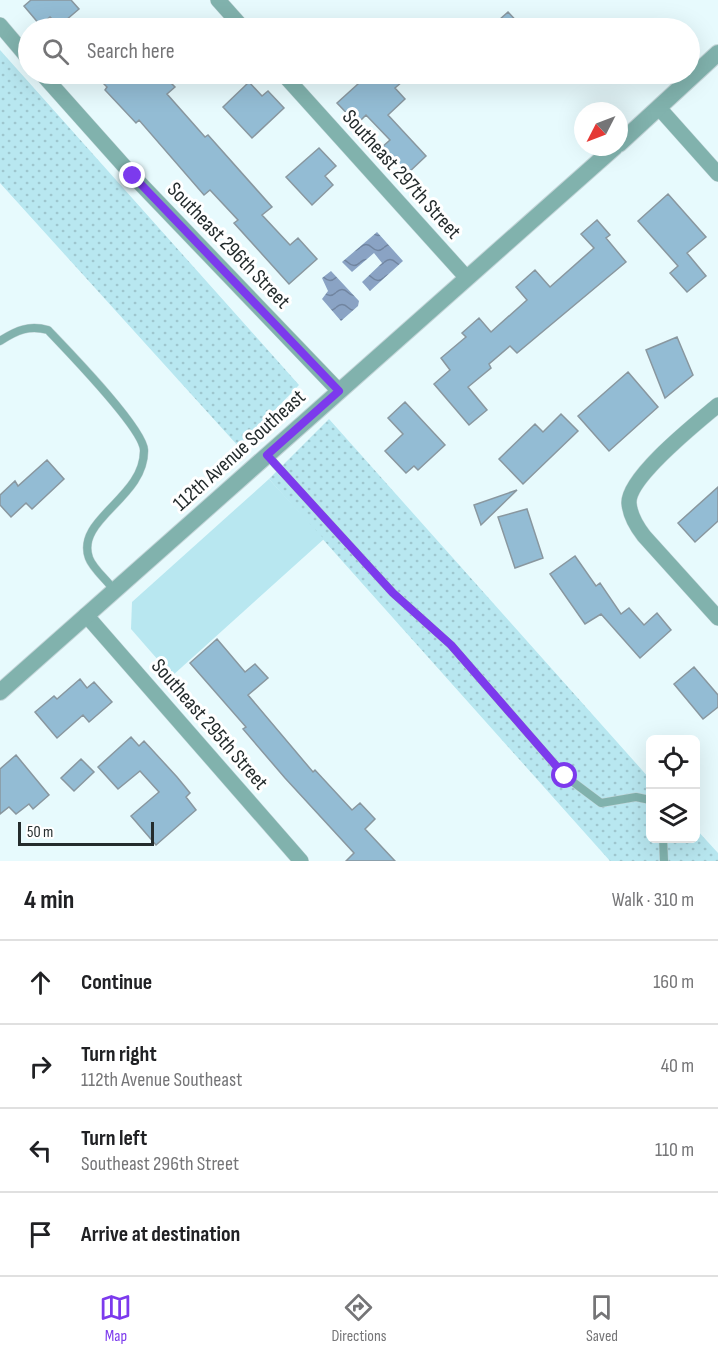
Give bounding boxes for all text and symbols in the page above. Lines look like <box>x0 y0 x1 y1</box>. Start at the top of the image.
search box <box>18 18 700 84</box>
icon: search <box>39 35 72 68</box>
text: Search here <box>87 38 174 65</box>
north arrow <box>574 102 628 156</box>
street label: Southeast 297th Street <box>337 105 466 244</box>
route end <box>119 162 145 188</box>
street label: Southeast 296th Street <box>162 177 295 314</box>
street label: 112th Avenue Southeast <box>168 384 311 516</box>
street label: Southeast 295th Street <box>146 654 273 795</box>
map controls <box>646 735 700 843</box>
button: locate <box>646 735 700 789</box>
route start <box>551 762 577 788</box>
button: layers <box>646 789 700 843</box>
scale bar <box>18 819 154 846</box>
text: 50 m <box>27 823 53 842</box>
text: 4 min <box>24 885 74 916</box>
text: Walk · 310 m <box>612 888 694 912</box>
icon: ahead <box>24 966 57 999</box>
text: Continue <box>81 969 152 996</box>
text: 160 m <box>653 970 694 994</box>
text: Turn right <box>81 1041 157 1068</box>
icon: right <box>24 1050 57 1083</box>
text: 40 m <box>661 1054 694 1078</box>
text: 112th Avenue Southeast <box>81 1068 242 1092</box>
text: Turn left <box>81 1125 147 1152</box>
icon: left <box>24 1134 57 1167</box>
text: 110 m <box>655 1138 694 1162</box>
text: Southeast 296th Street <box>81 1152 239 1176</box>
icon: arrive <box>24 1218 57 1251</box>
text: Arrive at destination <box>81 1221 240 1248</box>
tab: Map <box>99 1291 132 1346</box>
tab: Directions <box>331 1291 386 1346</box>
tab: Saved <box>585 1291 618 1346</box>

